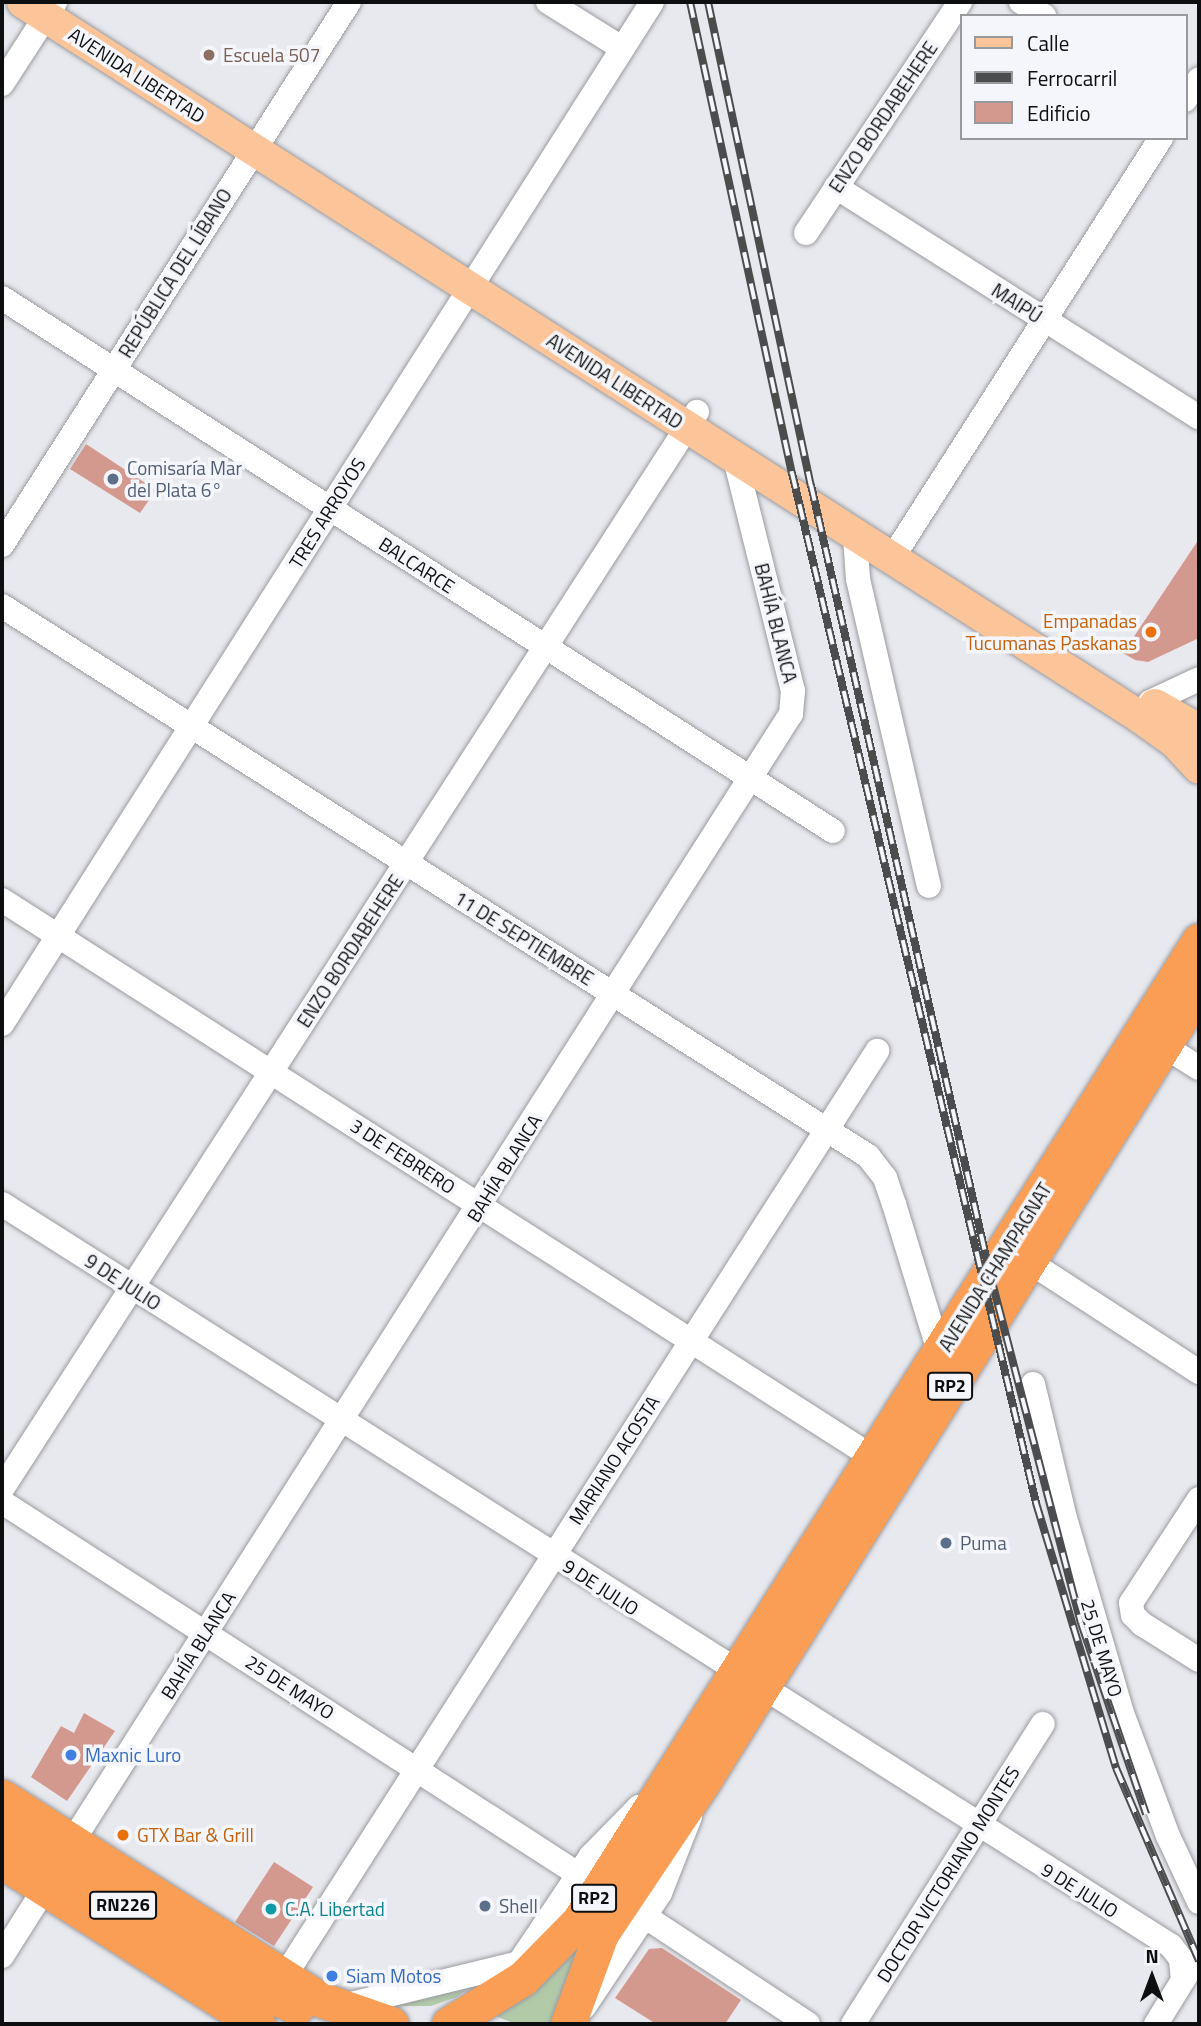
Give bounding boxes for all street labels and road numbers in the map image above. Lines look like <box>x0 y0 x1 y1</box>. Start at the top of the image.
street label: AVENIDA LIBERTAD <box>65 23 209 127</box>
street label: ENZO BORDABEHERE <box>824 37 942 197</box>
street label: REPÚBLICA DEL LÍBANO <box>114 184 236 362</box>
street label: MAIPÚ <box>988 278 1046 328</box>
street label: AVENIDA LIBERTAD <box>543 329 687 433</box>
street label: TRES ARROYOS <box>284 454 370 572</box>
street label: BALCARCE <box>375 532 459 598</box>
street label: BAHÍA BLANCA <box>750 561 802 685</box>
street label: ENZO BORDABEHERE <box>292 870 408 1032</box>
street label: 11 DE SEPTIEMBRE <box>450 886 598 990</box>
street label: BAHÍA BLANCA <box>462 1110 546 1226</box>
street label: 3 DE FEBRERO <box>346 1114 460 1198</box>
street label: AVENIDA CHAMPAGNAT <box>934 1178 1056 1356</box>
street label: 9 DE JULIO <box>81 1249 165 1315</box>
road number: RP2 <box>926 1372 974 1400</box>
street label: MARIANO ACOSTA <box>564 1391 664 1529</box>
street label: 9 DE JULIO <box>559 1554 643 1620</box>
street label: BAHÍA BLANCA <box>156 1587 240 1703</box>
street label: 25 DE MAYO <box>1076 1596 1128 1700</box>
street label: 25 DE MAYO <box>241 1650 339 1724</box>
street label: DOCTOR VICTORIANO MONTES <box>872 1762 1024 1986</box>
street label: 9 DE JULIO <box>1038 1858 1122 1922</box>
road number: RP2 <box>570 1884 618 1912</box>
road number: RN226 <box>88 1891 158 1920</box>

